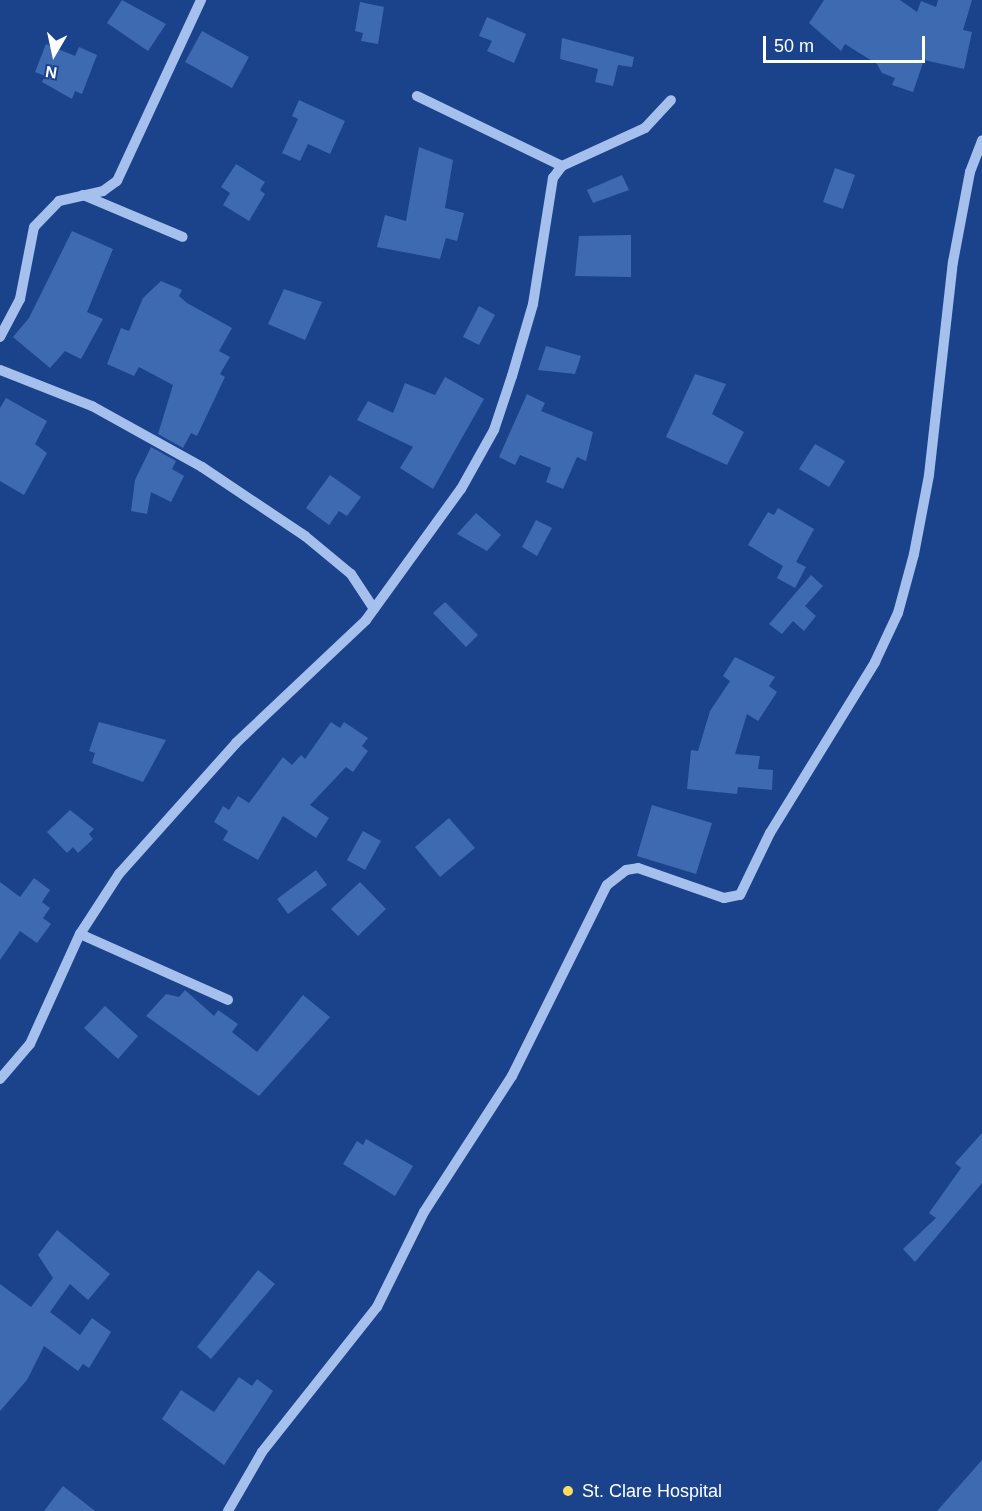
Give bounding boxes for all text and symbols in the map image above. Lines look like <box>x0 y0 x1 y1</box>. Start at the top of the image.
north arrow <box>24 24 84 84</box>
scale bar <box>766 24 928 62</box>
text: 50 m <box>774 36 814 56</box>
text: N <box>44 63 58 82</box>
place label: St. Clare Hospital <box>582 1480 722 1502</box>
marker: St. Clare Hospital <box>559 1482 577 1500</box>

